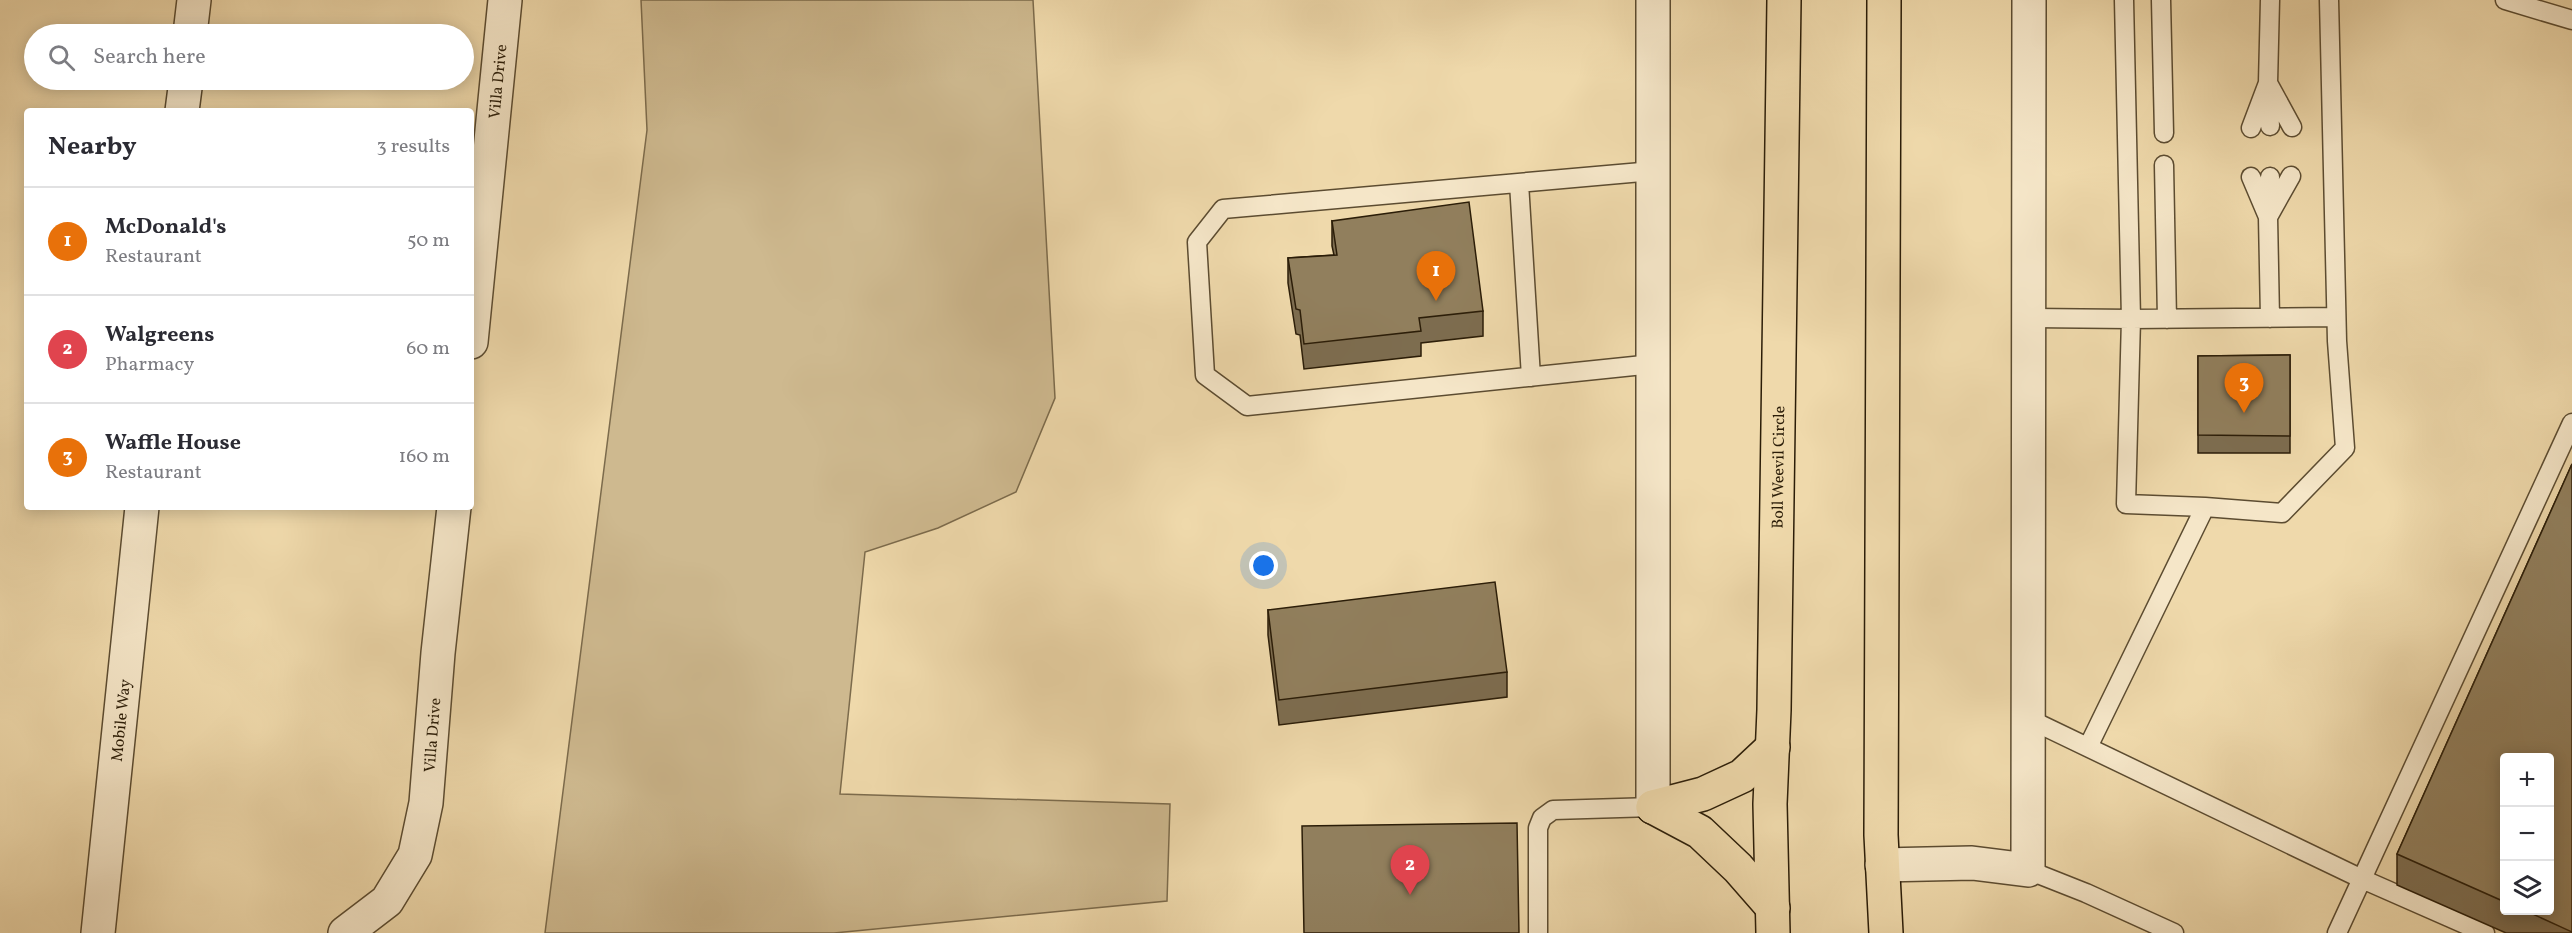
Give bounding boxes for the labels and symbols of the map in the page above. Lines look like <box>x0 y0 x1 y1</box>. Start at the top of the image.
street label: Villa Drive <box>484 43 514 120</box>
pin: 1 <box>1416 252 1456 301</box>
pin: 3 <box>2224 364 2264 413</box>
street label: Boll Weevil Circle <box>1768 406 1791 529</box>
your location <box>1249 551 1278 580</box>
street label: Mobile Way <box>107 678 137 763</box>
street label: Villa Drive <box>419 697 447 773</box>
pin: 2 <box>1390 846 1430 895</box>

